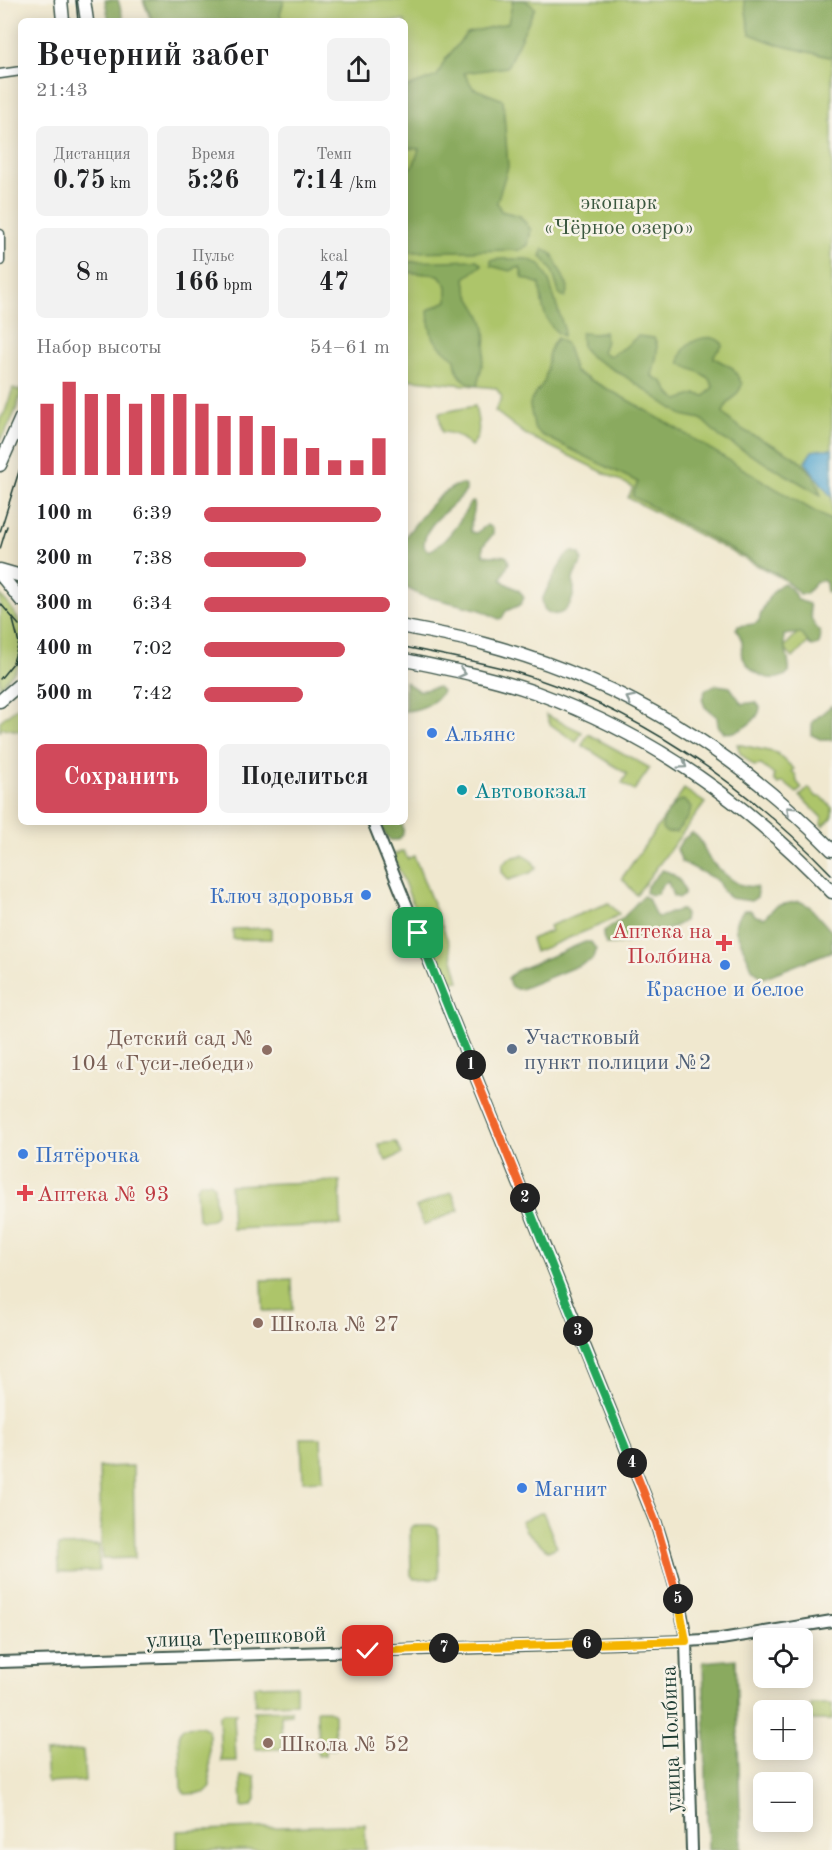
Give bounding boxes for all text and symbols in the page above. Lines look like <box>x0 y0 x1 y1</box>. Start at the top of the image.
button: share <box>327 38 390 101</box>
text: Вечерний забег <box>36 40 269 73</box>
text: 21:43 <box>36 81 88 101</box>
text: Дистанция <box>53 147 131 163</box>
text: Время <box>191 147 235 163</box>
text: Темп <box>316 147 352 163</box>
text: 0.75 <box>53 168 106 194</box>
text: 5:26 <box>187 168 239 194</box>
text: 7:14 <box>291 168 344 194</box>
text: km <box>106 176 131 192</box>
text: /km <box>344 176 377 192</box>
park label: экопарк «Чёрное озеро» <box>544 192 694 239</box>
text: Пульс <box>192 249 234 265</box>
text: kcal <box>320 249 348 265</box>
text: 8 <box>76 260 91 286</box>
text: m <box>91 268 108 284</box>
text: 166 <box>174 270 219 296</box>
text: 47 <box>319 270 349 296</box>
text: bpm <box>219 278 252 294</box>
text: Набор высоты <box>36 338 162 358</box>
text: 54–61 m <box>310 338 390 358</box>
text: 100 m <box>36 504 92 524</box>
text: 6:39 <box>132 504 172 524</box>
text: 200 m <box>36 549 92 569</box>
text: 7:38 <box>132 549 172 569</box>
text: 300 m <box>36 594 92 614</box>
text: 6:34 <box>132 594 172 614</box>
text: 400 m <box>36 639 92 659</box>
text: 7:02 <box>132 639 172 659</box>
one-way arrow <box>457 665 467 678</box>
text: 500 m <box>36 684 92 704</box>
text: 7:42 <box>132 684 172 704</box>
one-way arrow <box>626 695 637 707</box>
place label: Альянс <box>444 724 515 746</box>
marker: Альянс <box>425 726 439 740</box>
button: Сохранить <box>36 744 207 813</box>
button: Поделиться <box>219 744 390 813</box>
one-way arrow <box>677 758 688 769</box>
place label: Автовокзал <box>474 781 587 803</box>
marker: Автовокзал <box>455 783 469 797</box>
one-way arrow <box>786 806 797 817</box>
place label: Ключ здоровья <box>209 886 354 908</box>
marker: Ключ здоровья <box>359 888 373 902</box>
pin <box>392 907 443 958</box>
icon: arrive <box>401 916 434 949</box>
place label: Аптека на Полбина <box>612 921 712 968</box>
marker: Аптека на Полбина <box>717 936 731 950</box>
marker: Красное и белое <box>718 958 732 972</box>
place label: Красное и белое <box>646 979 804 1001</box>
place label: Участковый пункт полиции №2 <box>524 1027 711 1074</box>
place label: Детский сад № 104 «Гуси-лебеди» <box>70 1028 255 1075</box>
marker: Участковый пункт полиции №2 <box>505 1042 519 1056</box>
marker: Детский сад № 104 «Гуси-лебеди» <box>260 1043 274 1057</box>
pin: 1 <box>456 1050 486 1080</box>
text: 1 <box>466 1057 476 1073</box>
place label: Пятёрочка <box>35 1145 140 1167</box>
marker: Пятёрочка <box>16 1147 30 1161</box>
pin: 2 <box>510 1183 540 1213</box>
place label: Аптека № 93 <box>37 1184 170 1206</box>
marker: Аптека № 93 <box>18 1186 32 1200</box>
text: 2 <box>520 1190 530 1206</box>
place label: Школа № 27 <box>270 1314 400 1336</box>
marker: Школа № 27 <box>251 1316 265 1330</box>
pin: 3 <box>563 1316 593 1346</box>
text: 3 <box>573 1323 583 1339</box>
pin: 4 <box>617 1448 647 1478</box>
text: 4 <box>627 1455 637 1471</box>
place label: Магнит <box>534 1479 607 1501</box>
marker: Магнит <box>515 1481 529 1495</box>
pin: 5 <box>663 1584 693 1614</box>
text: 5 <box>673 1591 683 1607</box>
street label: улица Терешковой <box>146 1624 327 1652</box>
pin <box>342 1625 393 1676</box>
map controls <box>753 1628 813 1832</box>
button: locate <box>753 1628 813 1688</box>
pin: 6 <box>572 1629 602 1659</box>
pin: 7 <box>429 1633 459 1663</box>
icon: check <box>351 1634 384 1667</box>
text: 6 <box>582 1636 592 1652</box>
text: 7 <box>439 1640 449 1656</box>
street label: улица Полбина <box>658 1665 686 1813</box>
button: + <box>753 1700 813 1760</box>
place label: Школа № 52 <box>280 1734 410 1756</box>
marker: Школа № 52 <box>261 1736 275 1750</box>
button: − <box>753 1772 813 1832</box>

